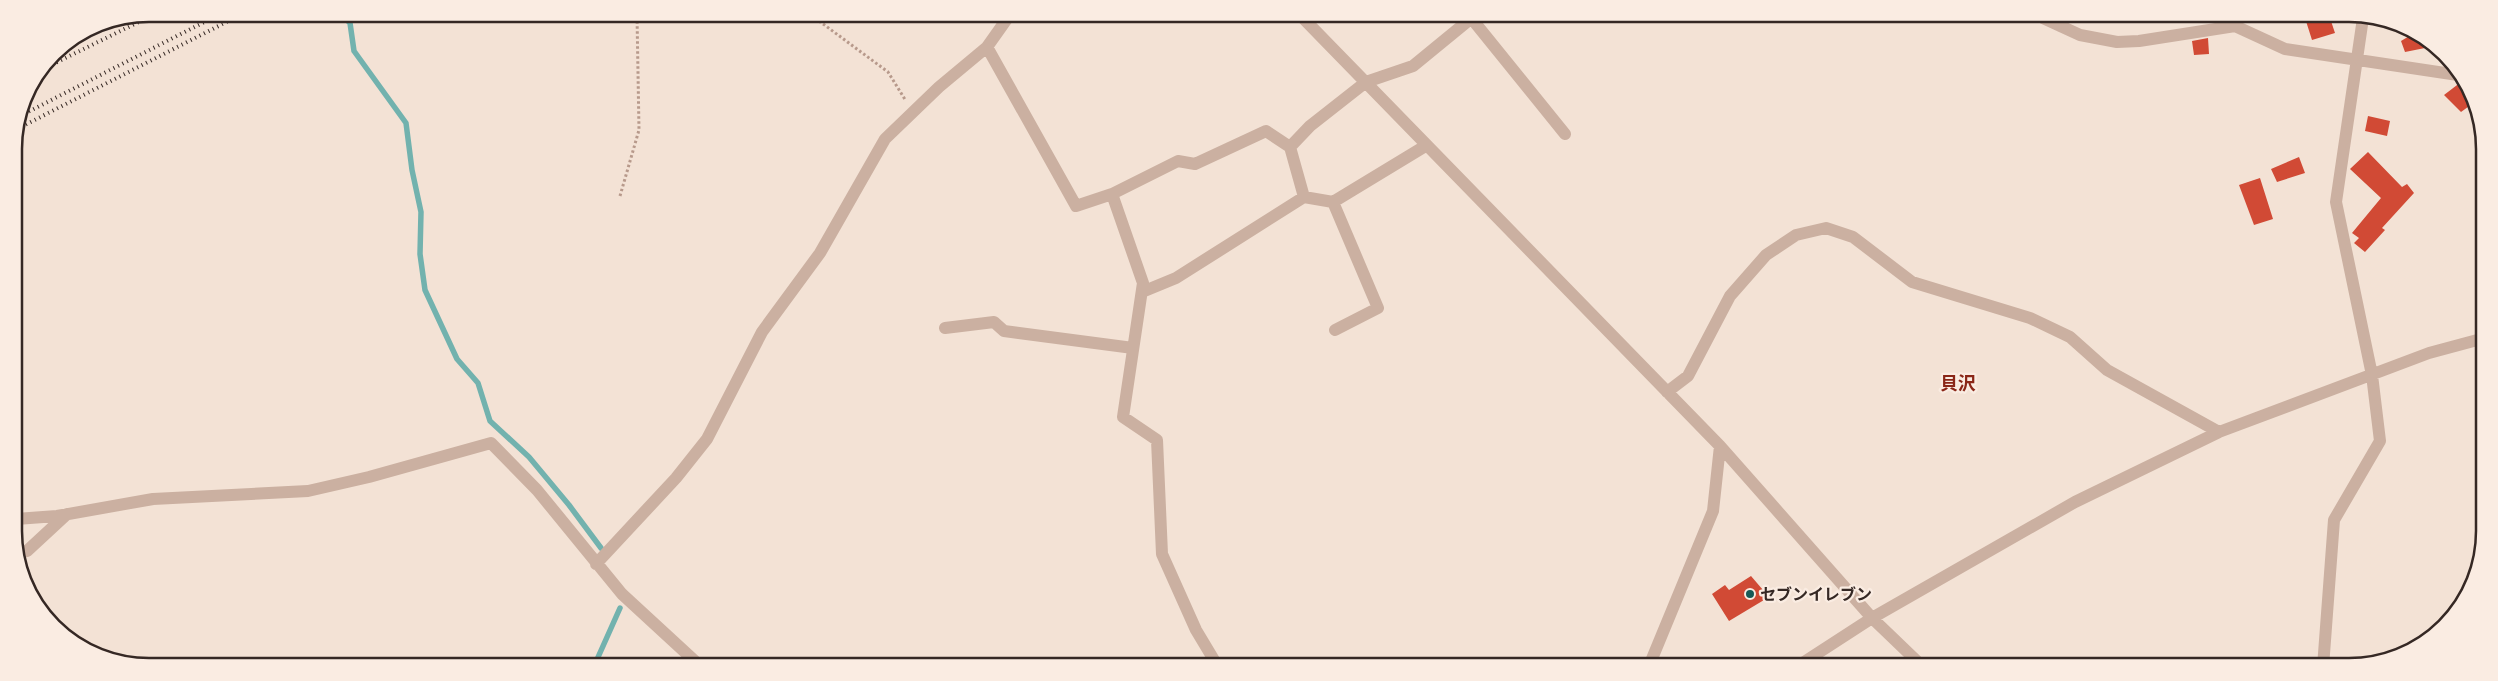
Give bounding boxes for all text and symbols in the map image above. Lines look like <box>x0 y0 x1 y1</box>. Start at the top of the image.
district label: 貝沢 <box>1940 373 1976 393</box>
place label: セブンイレブン <box>1760 585 1872 603</box>
marker: セブンイレブン <box>1744 588 1756 600</box>

